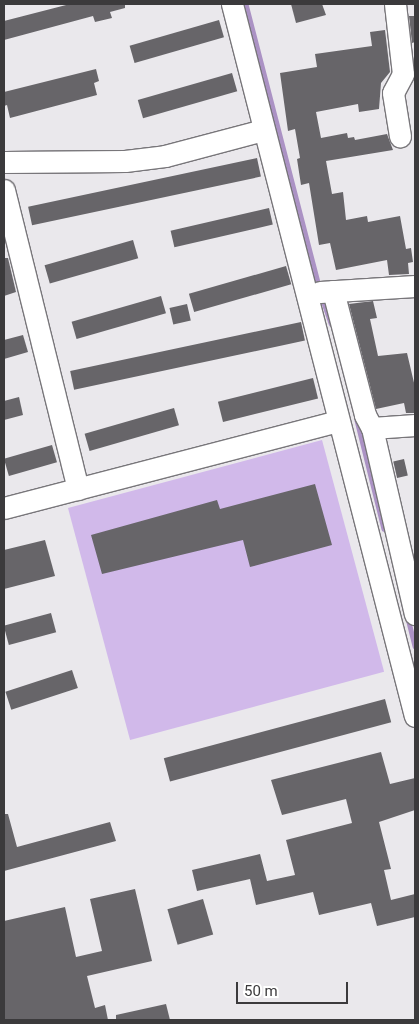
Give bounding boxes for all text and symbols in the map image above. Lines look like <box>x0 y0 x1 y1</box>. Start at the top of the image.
scale bar <box>239 972 352 1004</box>
text: 50 m <box>244 982 278 1000</box>

